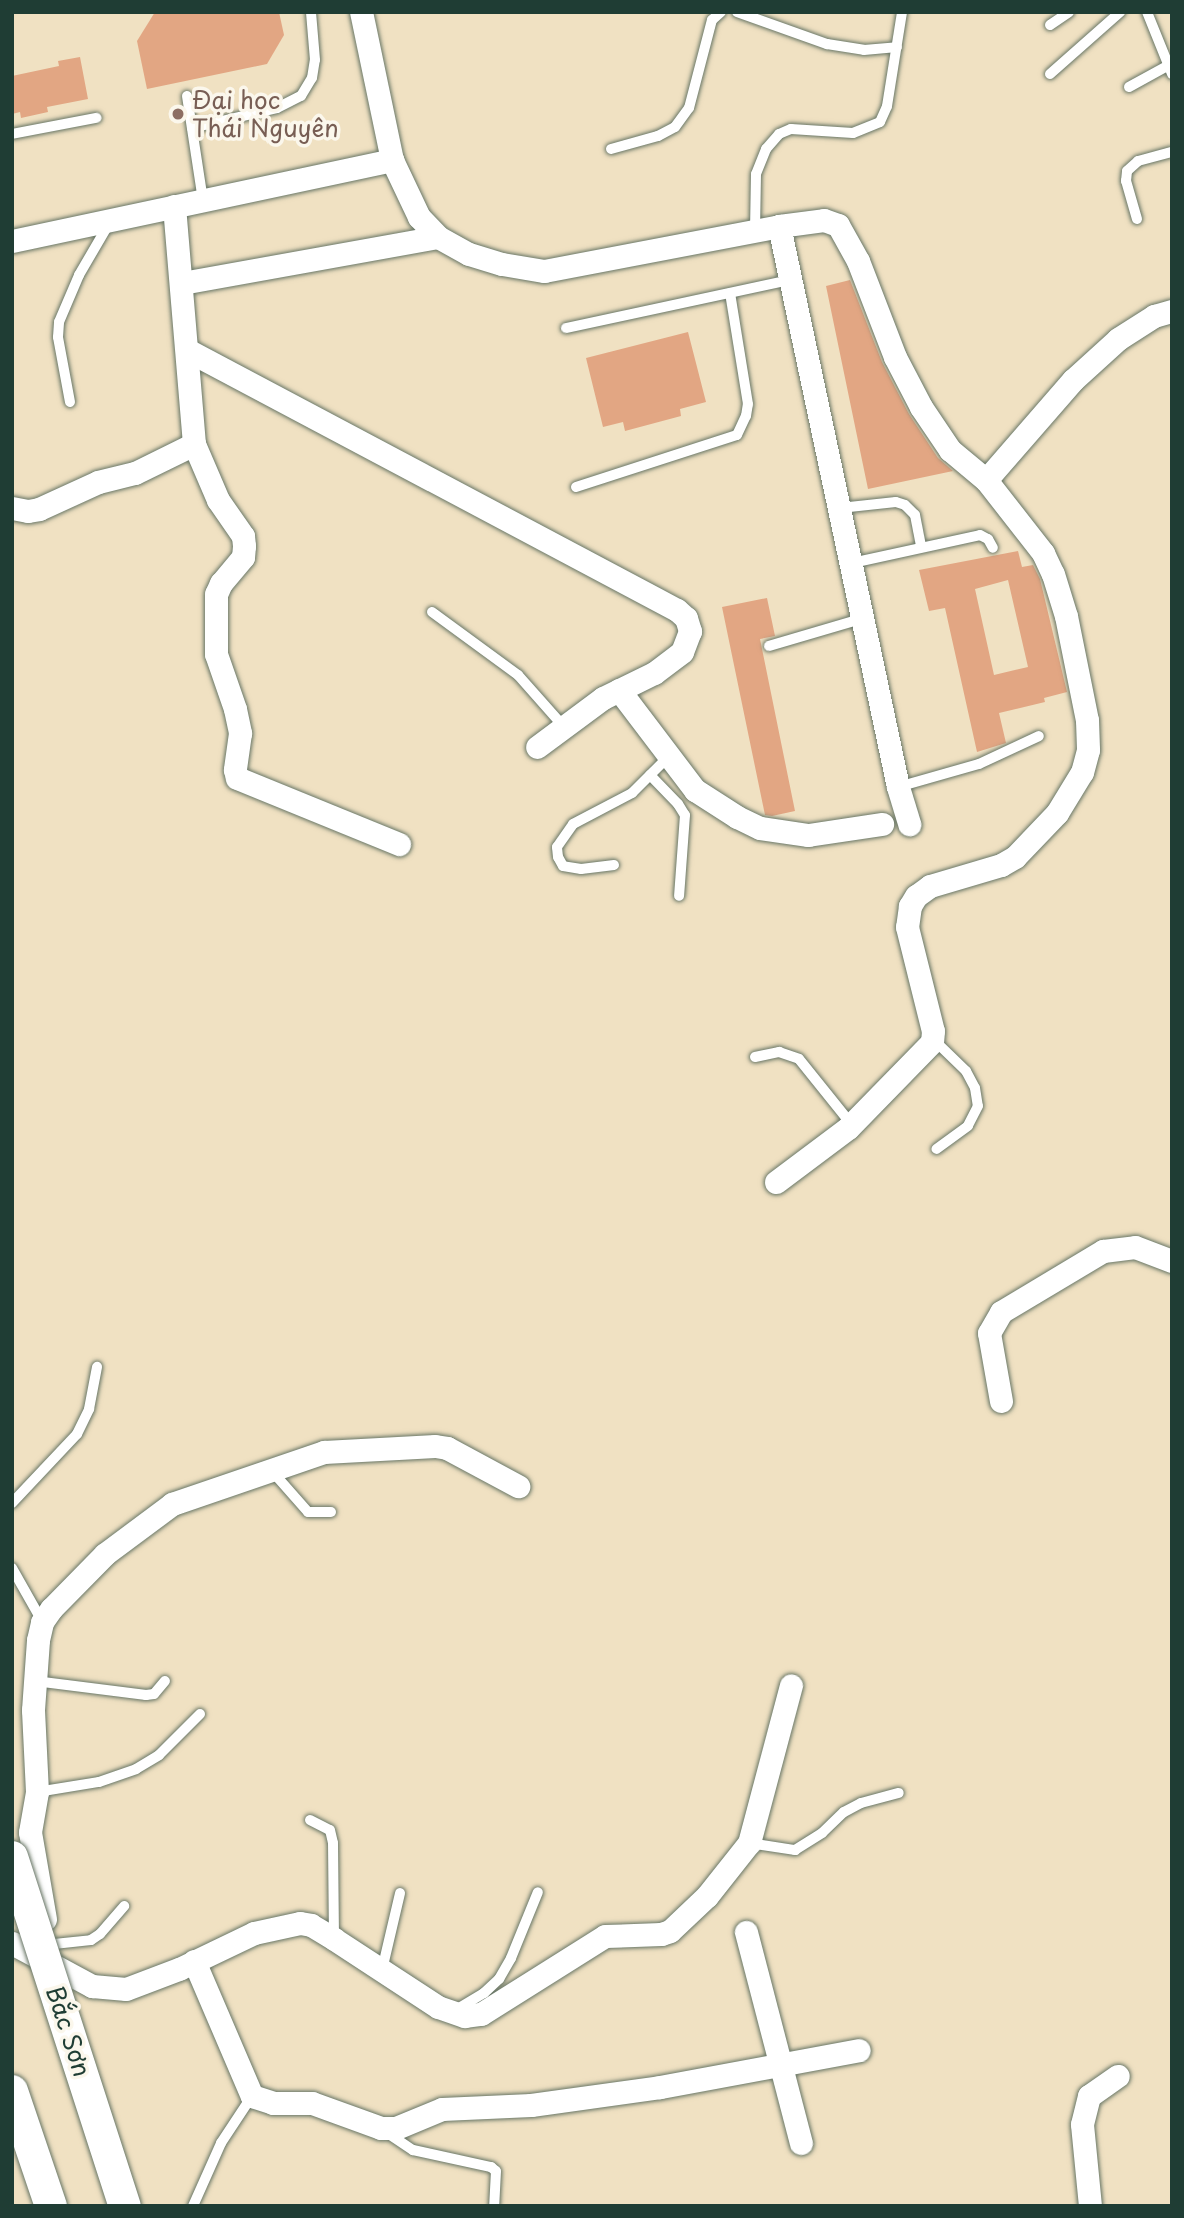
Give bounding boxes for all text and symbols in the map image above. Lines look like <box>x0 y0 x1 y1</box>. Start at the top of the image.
place label: Đại học Thái Nguyên <box>192 86 339 142</box>
marker: Đại học Thái Nguyên <box>170 106 186 122</box>
street label: Bắc Sơn <box>41 1982 97 2080</box>

